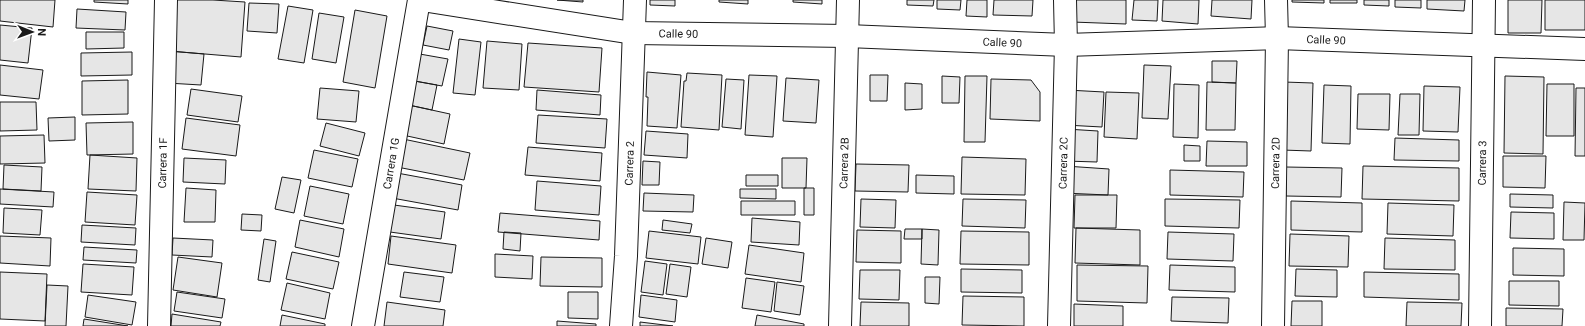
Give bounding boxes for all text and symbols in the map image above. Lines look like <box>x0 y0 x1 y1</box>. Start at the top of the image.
north arrow <box>12 12 52 52</box>
street label: Calle 90 <box>659 27 698 40</box>
text: N <box>35 28 48 36</box>
street label: Calle 90 <box>1306 33 1346 47</box>
street label: Calle 90 <box>982 35 1022 50</box>
street label: Carrera 1F <box>155 137 170 189</box>
street label: Carrera 1G <box>380 137 402 190</box>
street label: Carrera 2B <box>837 137 851 189</box>
street label: Carrera 2C <box>1056 137 1070 189</box>
street label: Carrera 2D <box>1268 137 1282 189</box>
street label: Carrera 2 <box>622 141 637 186</box>
street label: Carrera 3 <box>1475 141 1489 185</box>

